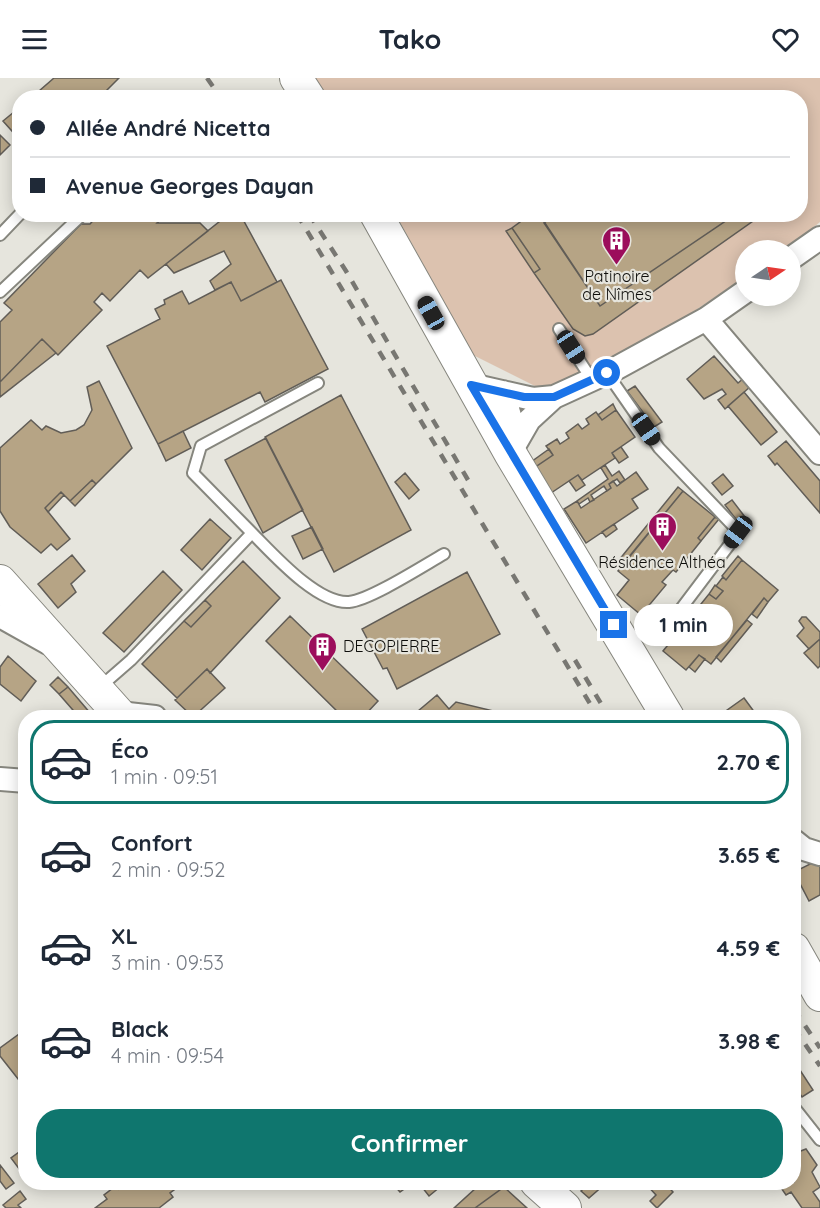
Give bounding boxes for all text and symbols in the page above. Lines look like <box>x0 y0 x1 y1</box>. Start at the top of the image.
text: Tako <box>379 22 441 56</box>
icon: menu <box>18 23 51 56</box>
icon: heart <box>769 23 802 56</box>
text: Allée André Nicetta <box>66 114 271 142</box>
text: Avenue Georges Dayan <box>66 172 314 200</box>
building icon: Patinoire de Nîmes <box>601 224 633 266</box>
north arrow <box>735 240 801 306</box>
map controls <box>735 240 801 306</box>
place label: Patinoire de Nîmes <box>582 266 652 304</box>
car <box>414 293 448 333</box>
car <box>554 327 588 367</box>
route start <box>593 359 620 386</box>
car <box>628 409 664 449</box>
building icon: Résidence Althéa <box>646 510 678 552</box>
car <box>720 512 756 552</box>
place label: Résidence Althéa <box>598 552 726 572</box>
callout: 1 min <box>635 604 734 646</box>
route end <box>600 611 627 638</box>
text: 1 min <box>659 612 708 637</box>
building icon: DECOPIERRE <box>306 630 338 672</box>
place label: DECOPIERRE <box>343 636 439 656</box>
icon: car <box>39 735 93 789</box>
text: Éco <box>111 736 149 764</box>
text: 2.70 € <box>716 748 780 776</box>
text: 1 min · 09:51 <box>111 764 218 789</box>
icon: car <box>39 828 93 882</box>
text: Confort <box>111 829 193 857</box>
text: 3.65 € <box>718 841 780 869</box>
text: 2 min · 09:52 <box>111 857 225 882</box>
icon: car <box>39 921 93 975</box>
text: XL <box>111 922 138 950</box>
text: 4.59 € <box>716 934 780 962</box>
text: 3 min · 09:53 <box>111 950 224 975</box>
icon: car <box>39 1014 93 1068</box>
text: Black <box>111 1015 169 1043</box>
text: 3.98 € <box>718 1027 780 1055</box>
text: 4 min · 09:54 <box>111 1043 224 1068</box>
button: Confirmer <box>36 1109 783 1178</box>

